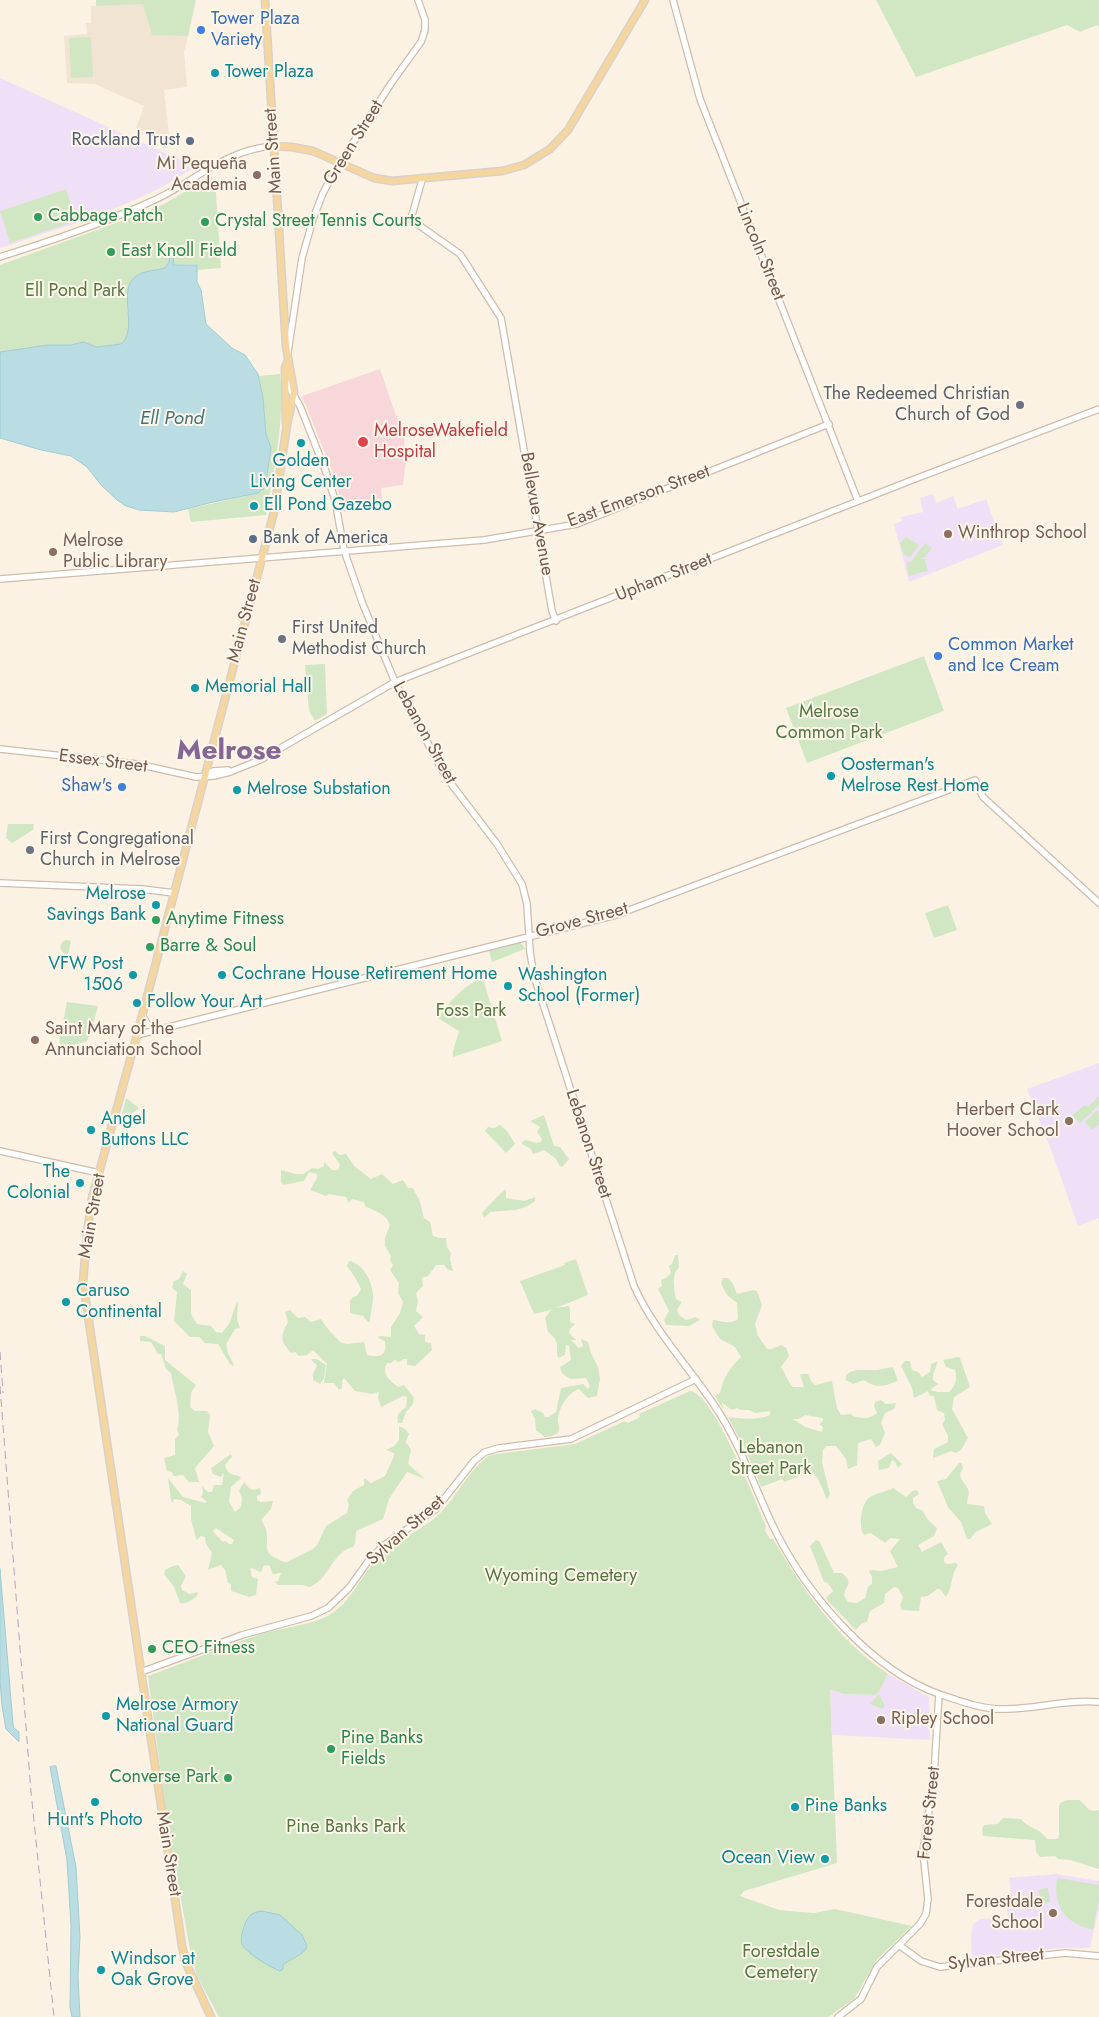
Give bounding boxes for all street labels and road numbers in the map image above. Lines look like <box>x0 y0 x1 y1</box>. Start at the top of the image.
street label: Green Street <box>319 96 389 190</box>
street label: Main Street <box>260 107 288 195</box>
street label: Lincoln Street <box>731 200 789 304</box>
street label: Bellevue Avenue <box>515 451 557 577</box>
street label: East Emerson Street <box>565 461 713 533</box>
street label: Upham Street <box>613 549 715 607</box>
street label: Main Street <box>223 577 267 665</box>
street label: Lebanon Street <box>387 678 461 788</box>
street label: Essex Street <box>57 746 149 778</box>
street label: Grove Street <box>533 898 631 944</box>
street label: Lebanon Street <box>560 1087 616 1201</box>
street label: Main Street <box>75 1172 111 1260</box>
street label: Sylvan Street <box>363 1491 449 1571</box>
street label: Forest Street <box>914 1765 946 1861</box>
street label: Main Street <box>151 1810 185 1898</box>
street label: Sylvan Street <box>947 1944 1045 1976</box>

